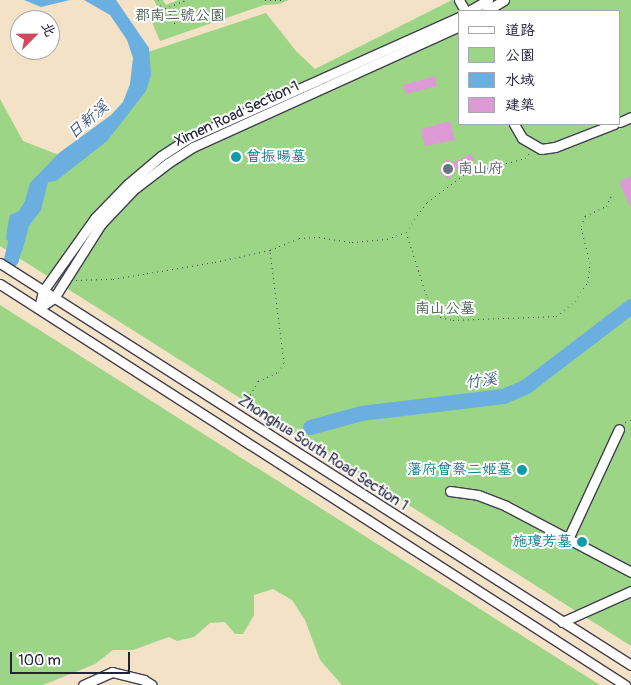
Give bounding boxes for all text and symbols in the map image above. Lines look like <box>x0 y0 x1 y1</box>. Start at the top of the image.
park label: 郡南二號公園 <box>135 7 225 25</box>
north arrow <box>10 10 60 60</box>
legend <box>458 10 621 125</box>
text: 北 <box>38 20 59 39</box>
text: 道路 <box>505 21 535 40</box>
text: 公園 <box>505 46 535 65</box>
text: 水域 <box>505 71 535 90</box>
street label: Ximen Road Section 1 <box>172 77 302 151</box>
text: 建築 <box>505 96 535 115</box>
water label: 日新溪 <box>64 97 112 143</box>
place label: 曾振暘墓 <box>246 148 306 166</box>
marker: 曾振暘墓 <box>230 151 242 163</box>
place label: 南山府 <box>458 160 503 178</box>
marker: 南山府 <box>442 163 454 175</box>
park label: 南山公墓 <box>415 300 475 318</box>
water label: 竹溪 <box>464 369 498 393</box>
street label: Zhonghua South Road Section 1 <box>235 391 411 515</box>
place label: 藩府曾蔡二姬墓 <box>407 461 512 479</box>
marker: 藩府曾蔡二姬墓 <box>516 464 528 476</box>
place label: 施瓊芳墓 <box>512 533 572 551</box>
marker: 施瓊芳墓 <box>576 536 588 548</box>
scale bar <box>12 642 132 674</box>
text: 100 m <box>18 651 61 670</box>

